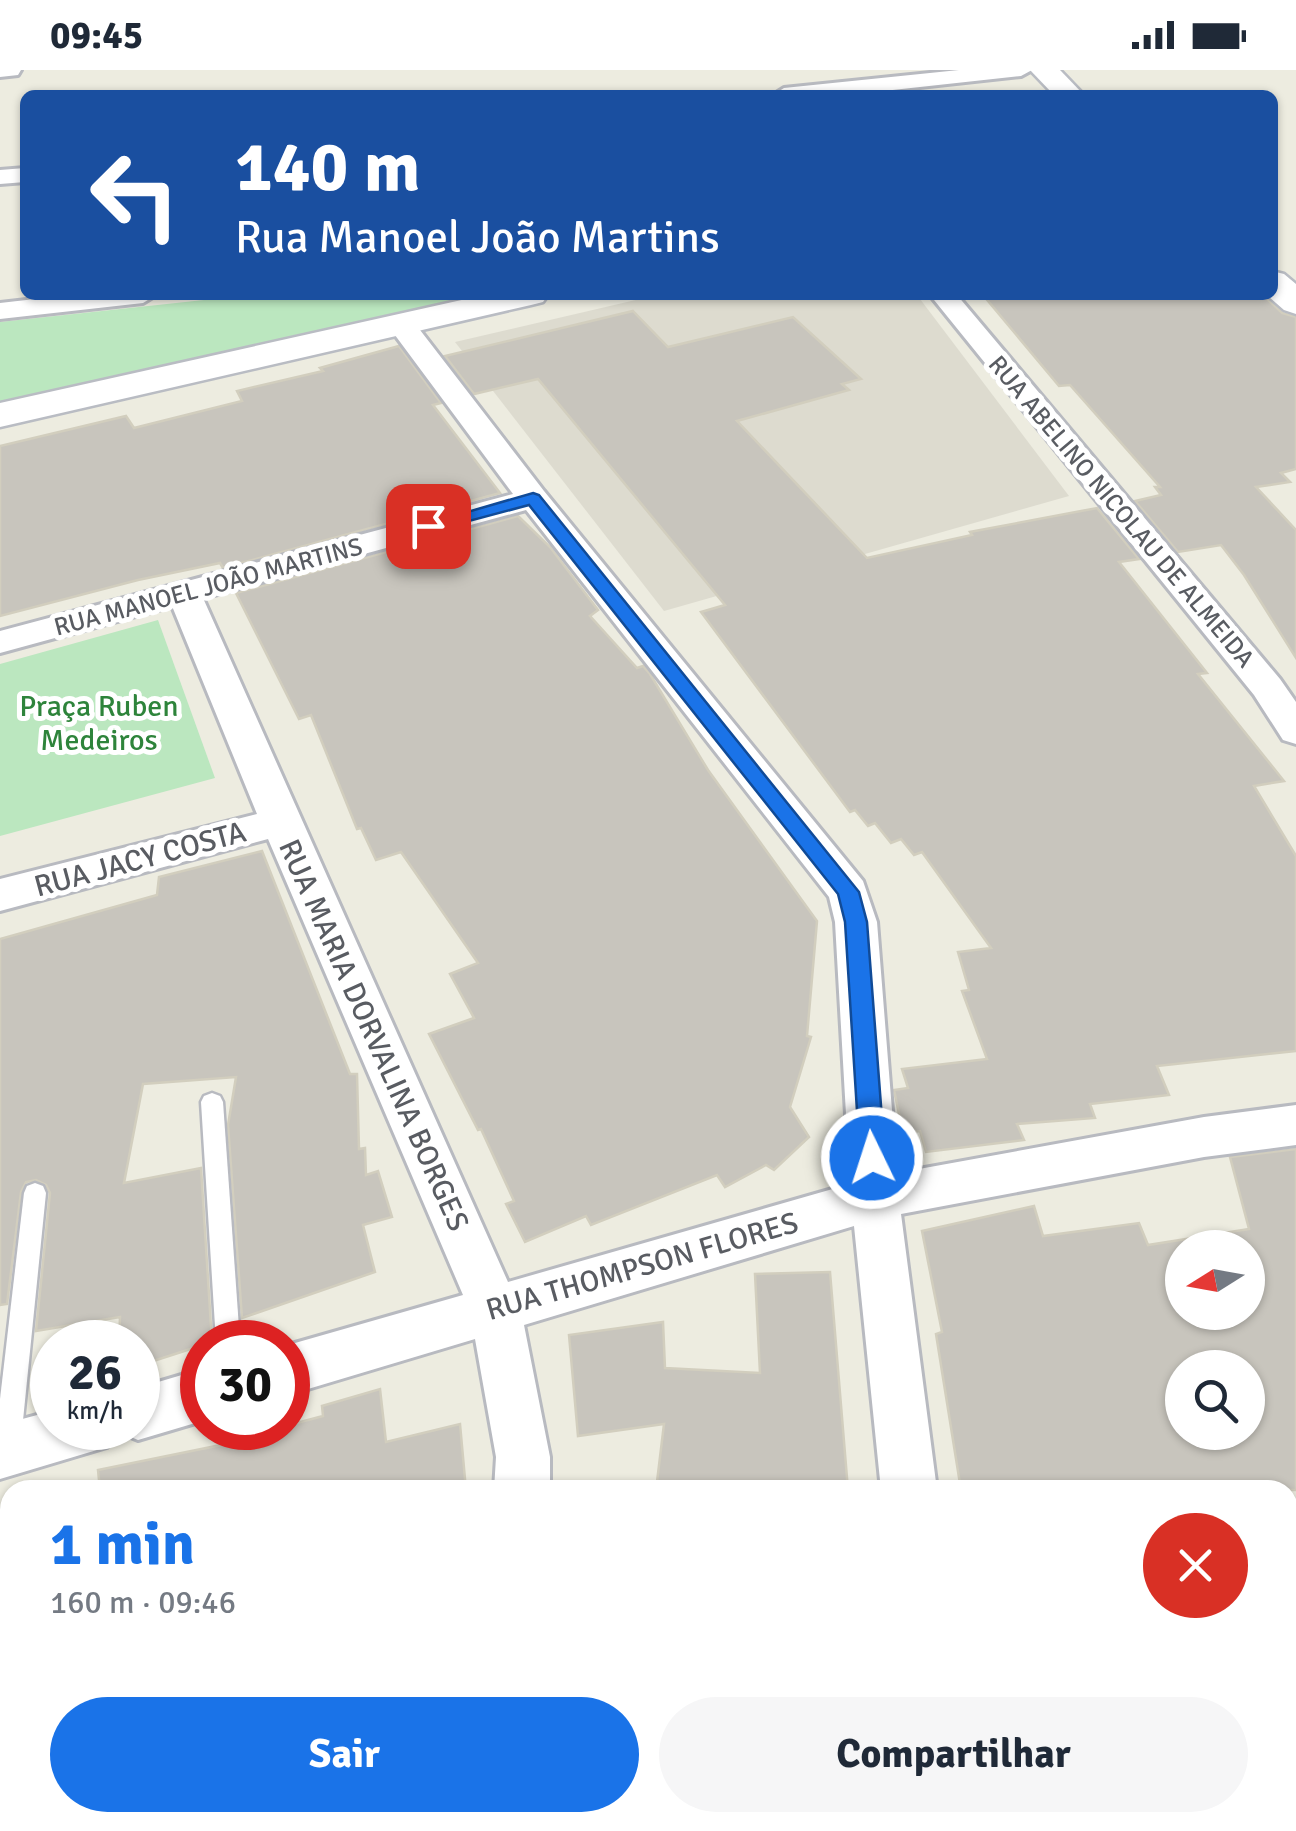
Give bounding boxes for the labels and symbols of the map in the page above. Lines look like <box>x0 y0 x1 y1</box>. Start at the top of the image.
street label: RUA ABELINO NICOLAU DE ALMEIDA <box>982 349 1261 674</box>
pin <box>386 484 471 569</box>
street label: RUA MANOEL JOÃO MARTINS <box>51 530 366 643</box>
park label: Praça Ruben Medeiros <box>19 688 179 759</box>
street label: RUA JACY COSTA <box>30 813 250 905</box>
street label: RUA MARIA DORVALINA BORGES <box>270 834 477 1237</box>
position arrow <box>820 1106 924 1210</box>
street label: RUA THOMPSON FLORES <box>482 1204 803 1329</box>
north arrow <box>1165 1230 1265 1330</box>
speed limit sign: 30 <box>180 1320 310 1450</box>

